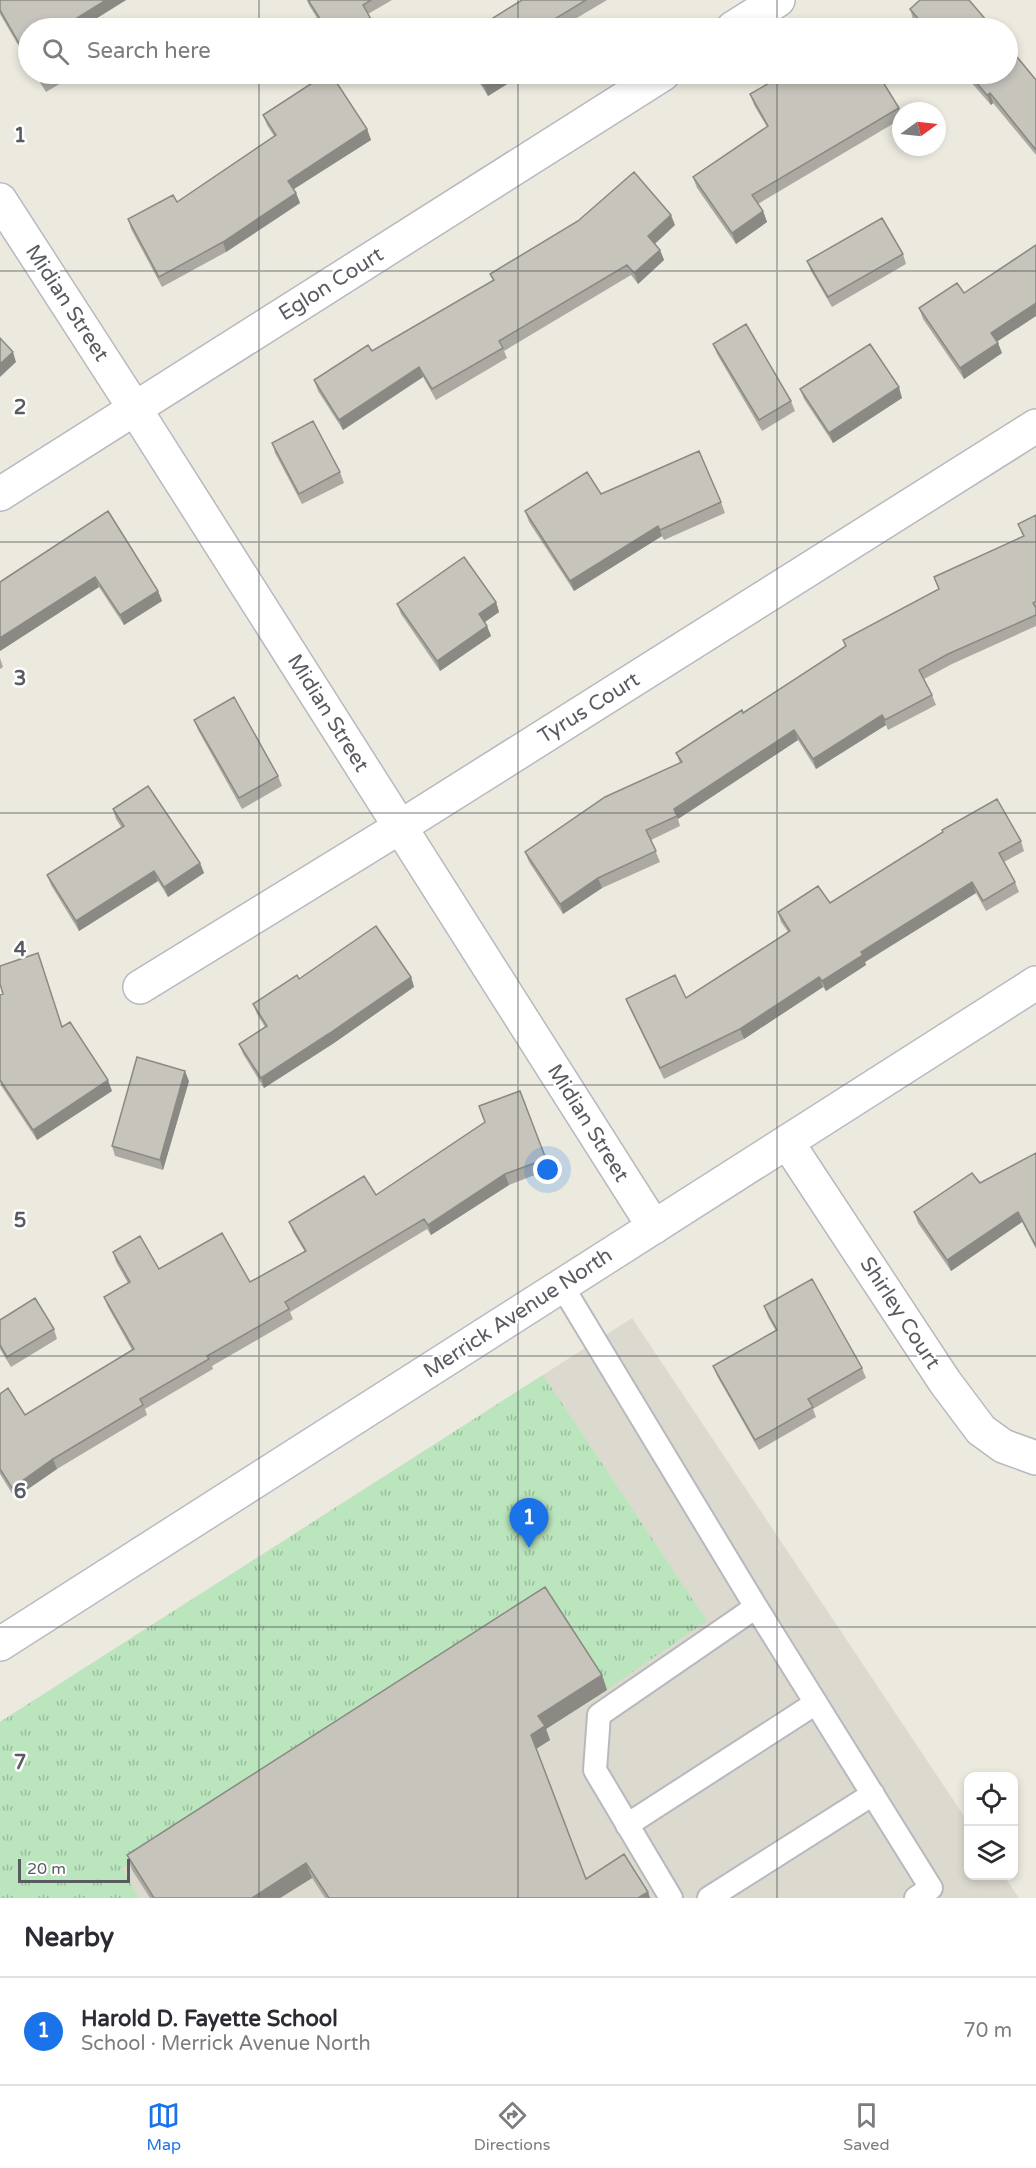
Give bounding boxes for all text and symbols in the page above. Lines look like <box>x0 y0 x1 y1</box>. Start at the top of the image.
search box <box>18 18 1018 84</box>
icon: search <box>39 35 72 68</box>
text: Search here <box>87 38 211 64</box>
north arrow <box>892 102 946 156</box>
text: 1 <box>14 124 26 148</box>
street label: Midian Street <box>20 240 114 366</box>
street label: Eglon Court <box>274 242 388 326</box>
text: 2 <box>14 396 26 420</box>
street label: Midian Street <box>282 650 374 776</box>
text: 3 <box>14 667 26 691</box>
street label: Tyrus Court <box>534 667 644 749</box>
text: 4 <box>14 938 27 962</box>
street label: Midian Street <box>542 1060 634 1186</box>
your location <box>533 1155 562 1184</box>
text: 5 <box>14 1209 26 1233</box>
street label: Merrick Avenue North <box>419 1243 617 1383</box>
street label: Shirley Court <box>855 1252 945 1374</box>
text: 6 <box>14 1480 26 1504</box>
pin: 1 <box>510 1498 548 1548</box>
text: 7 <box>14 1751 26 1775</box>
map controls <box>964 1772 1018 1880</box>
button: locate <box>964 1772 1018 1826</box>
button: layers <box>964 1826 1018 1880</box>
scale bar <box>18 1856 130 1884</box>
text: 20 m <box>27 1859 66 1879</box>
text: Nearby <box>24 1922 114 1953</box>
text: Harold D. Fayette School <box>81 2006 338 2032</box>
text: 1 <box>37 2019 50 2043</box>
text: 70 m <box>963 2019 1012 2043</box>
text: School · Merrick Avenue North <box>81 2032 371 2056</box>
tab: Map <box>146 2099 181 2155</box>
tab: Directions <box>474 2099 550 2155</box>
tab: Saved <box>843 2099 890 2155</box>

